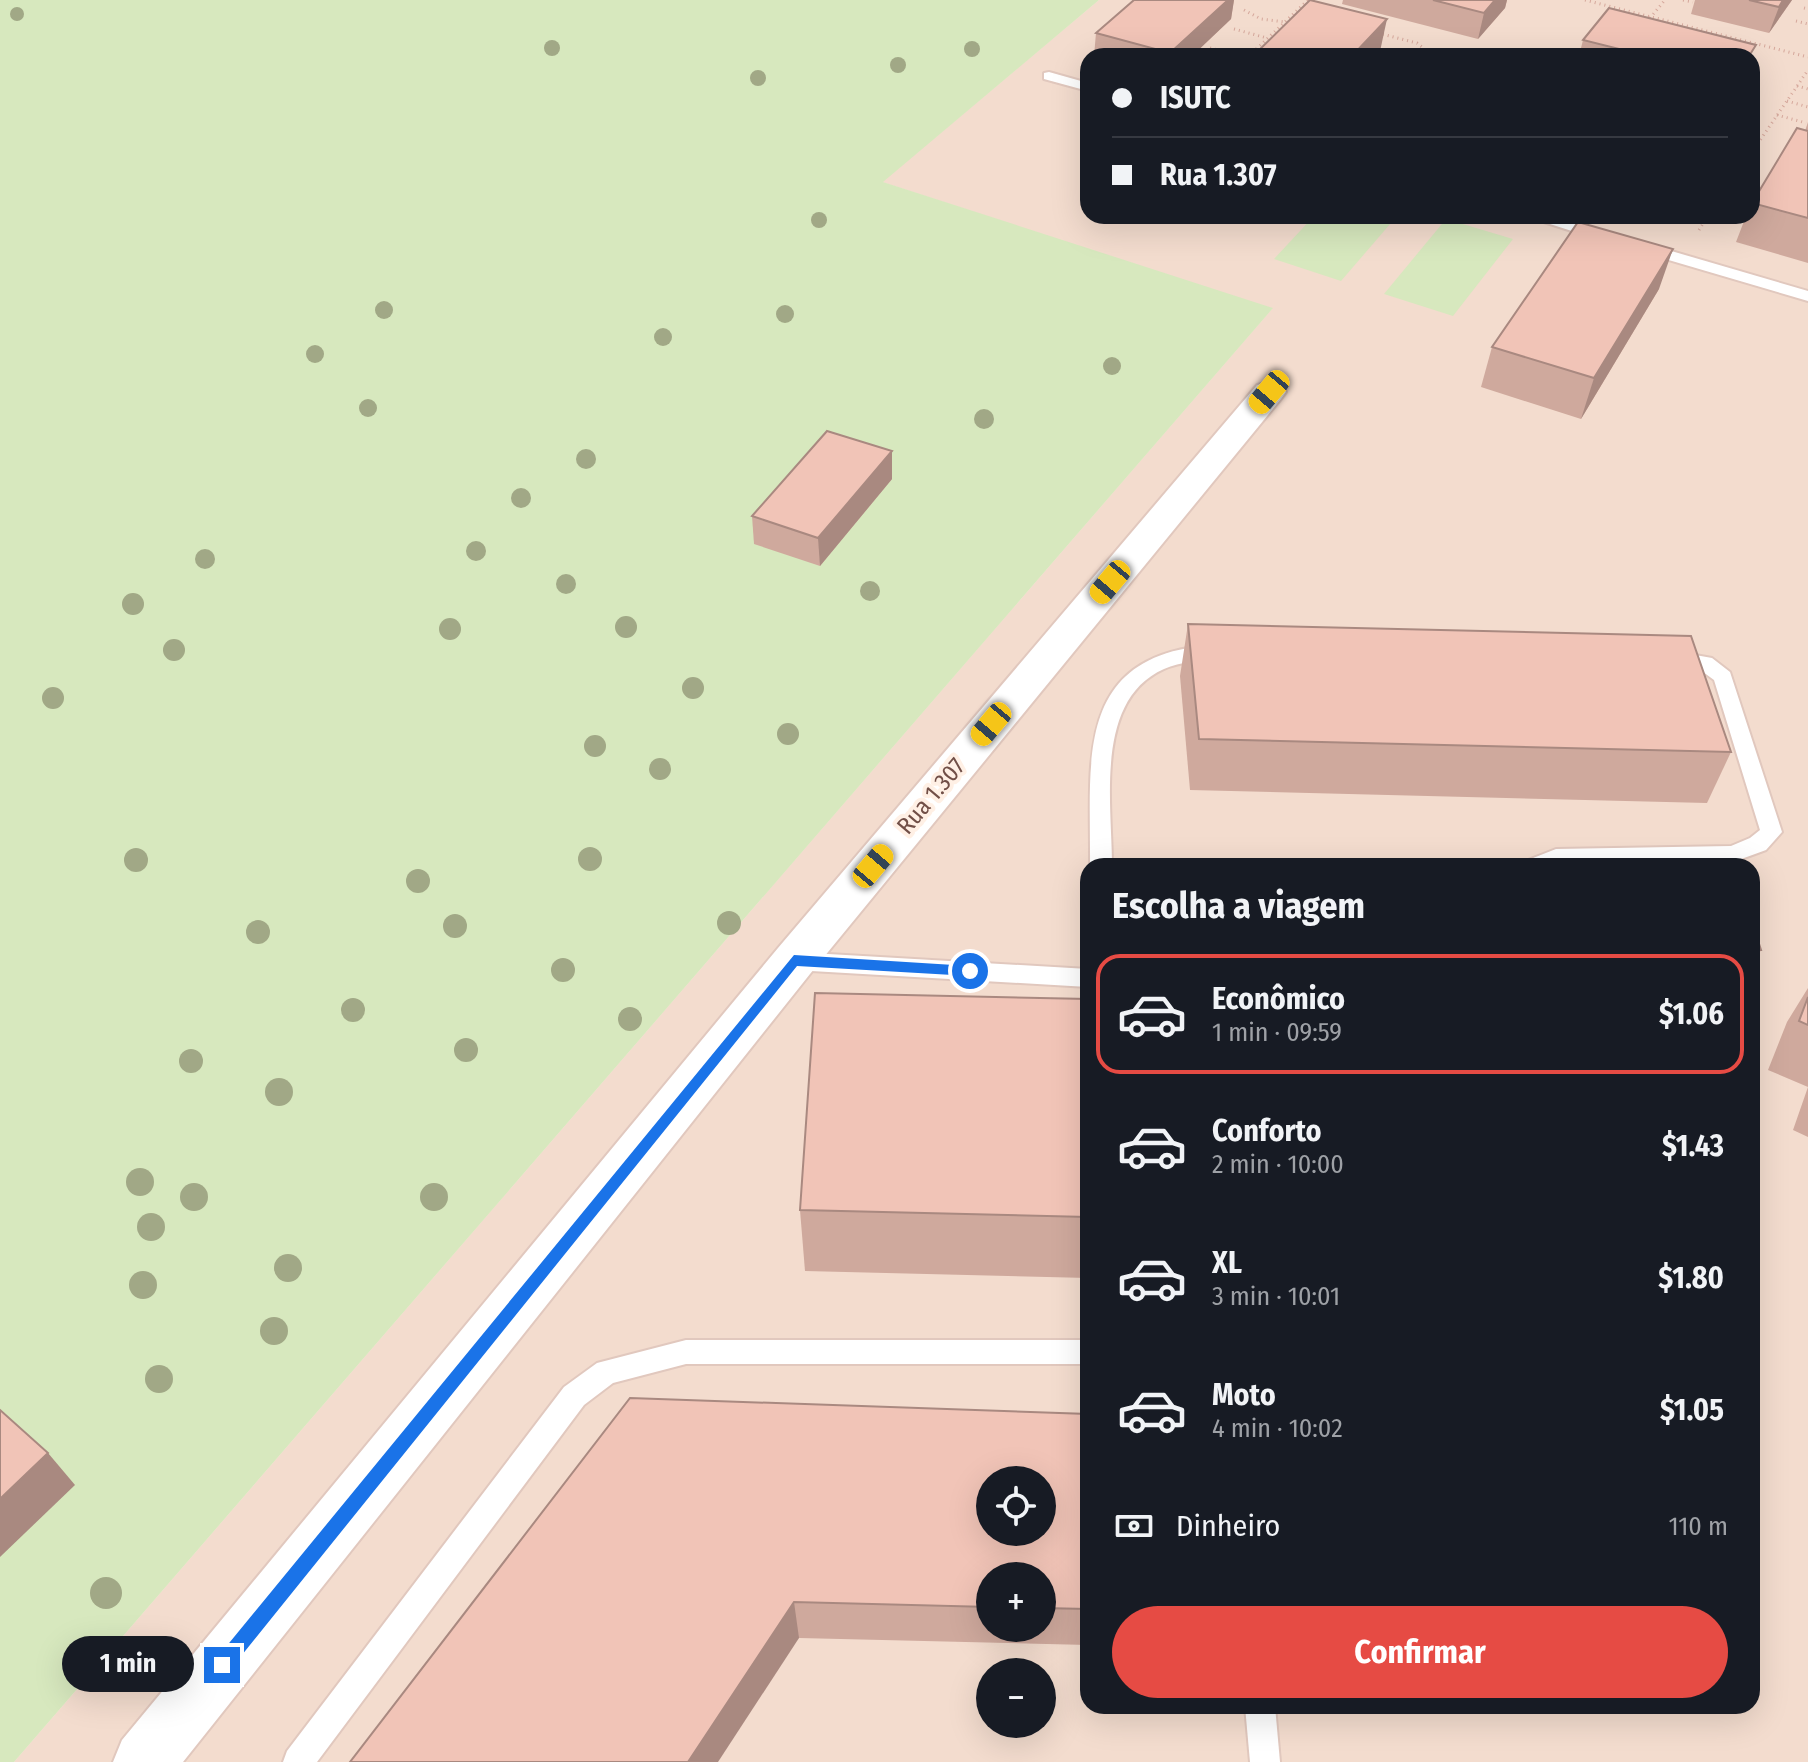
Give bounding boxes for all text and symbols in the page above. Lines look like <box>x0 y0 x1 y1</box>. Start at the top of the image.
text: ISUTC <box>1160 80 1231 116</box>
text: Rua 1.307 <box>1160 157 1276 193</box>
car <box>1244 366 1294 418</box>
car <box>1085 556 1135 608</box>
car <box>966 698 1016 750</box>
street label: Rua 1.307 <box>891 752 971 840</box>
car <box>848 840 898 892</box>
text: Escolha a viagem <box>1112 884 1365 928</box>
route start <box>952 953 988 989</box>
icon: car <box>1116 978 1188 1050</box>
text: Econômico <box>1212 981 1345 1017</box>
text: $1.06 <box>1659 996 1724 1032</box>
text: 1 min · 09:59 <box>1212 1017 1342 1048</box>
icon: car <box>1116 1110 1188 1182</box>
text: Conforto <box>1212 1113 1321 1149</box>
text: $1.43 <box>1662 1128 1724 1164</box>
text: 2 min · 10:00 <box>1212 1149 1344 1180</box>
icon: car <box>1116 1242 1188 1314</box>
text: XL <box>1212 1245 1242 1281</box>
text: $1.80 <box>1658 1260 1724 1296</box>
text: 3 min · 10:01 <box>1212 1281 1340 1312</box>
icon: car <box>1116 1374 1188 1446</box>
text: Moto <box>1212 1377 1276 1413</box>
text: $1.05 <box>1660 1392 1724 1428</box>
text: 4 min · 10:02 <box>1212 1413 1343 1444</box>
map controls <box>976 1466 1056 1738</box>
button: locate <box>976 1466 1056 1546</box>
icon: cash <box>1112 1504 1156 1548</box>
text: Dinheiro <box>1176 1508 1280 1544</box>
text: 110 m <box>1668 1511 1728 1542</box>
button: + <box>976 1562 1056 1642</box>
button: Confirmar <box>1112 1606 1728 1698</box>
callout: 1 min <box>62 1637 194 1693</box>
route end <box>204 1647 240 1683</box>
text: 1 min <box>100 1648 156 1679</box>
button: − <box>976 1658 1056 1738</box>

